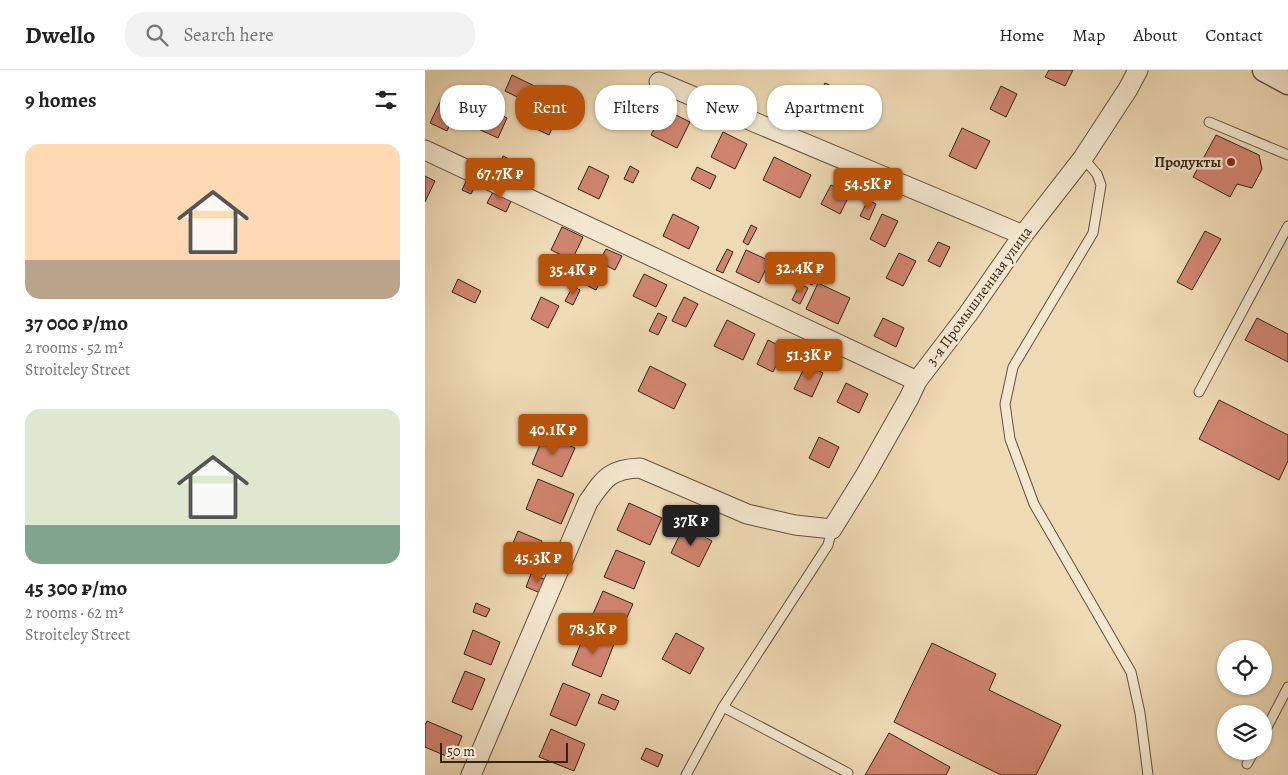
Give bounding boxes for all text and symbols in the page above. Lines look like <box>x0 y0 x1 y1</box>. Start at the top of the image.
search box <box>125 12 475 57</box>
text: Dwello <box>25 19 95 51</box>
icon: search <box>143 21 171 49</box>
text: Search here <box>183 22 274 48</box>
text: Home <box>999 23 1044 47</box>
text: Map <box>1072 23 1105 47</box>
text: About <box>1133 23 1177 47</box>
text: Contact <box>1205 23 1263 47</box>
chip: Buy <box>440 85 505 130</box>
chip: Rent <box>515 85 585 130</box>
chip: Filters <box>595 85 677 130</box>
chip: New <box>687 85 757 130</box>
chip: Apartment <box>767 85 882 130</box>
text: 9 homes <box>25 86 96 114</box>
icon: filters <box>372 86 400 114</box>
place label: Продукты <box>1154 152 1221 172</box>
marker: Продукты <box>1225 156 1237 168</box>
pin: 67.7K ₽ <box>454 158 546 200</box>
text: 67.7K ₽ <box>477 163 523 185</box>
pin: 54.5K ₽ <box>822 168 914 210</box>
text: 54.5K ₽ <box>844 173 892 195</box>
icon: home <box>168 177 258 267</box>
street label: 3-я Промышленная улица <box>922 222 1036 370</box>
pin: 32.4K ₽ <box>754 252 846 294</box>
pin: 35.4K ₽ <box>527 254 619 296</box>
text: 32.4K ₽ <box>776 257 824 279</box>
text: 35.4K ₽ <box>549 259 597 281</box>
text: 37 000 ₽/mo <box>25 309 128 337</box>
text: 2 rooms · 52 m² <box>25 337 123 359</box>
pin: 51.3K ₽ <box>763 338 855 381</box>
text: 51.3K ₽ <box>786 344 832 366</box>
text: Stroiteley Street <box>25 359 130 381</box>
pin: 40.1K ₽ <box>507 414 599 456</box>
text: 40.1K ₽ <box>529 419 577 441</box>
icon: home <box>168 442 258 532</box>
pin: 37K ₽ <box>656 504 726 547</box>
text: 37K ₽ <box>673 510 709 532</box>
pin: 45.3K ₽ <box>492 542 584 584</box>
text: 45.3K ₽ <box>514 547 562 569</box>
text: 45 300 ₽/mo <box>25 574 127 602</box>
text: 2 rooms · 62 m² <box>25 602 124 624</box>
pin: 78.3K ₽ <box>547 612 639 655</box>
text: 78.3K ₽ <box>569 618 617 640</box>
text: Stroiteley Street <box>25 624 130 646</box>
map controls <box>1217 640 1272 760</box>
button: locate <box>1217 640 1272 695</box>
button: layers <box>1217 705 1272 760</box>
scale bar <box>440 740 567 763</box>
text: 50 m <box>447 742 475 761</box>

